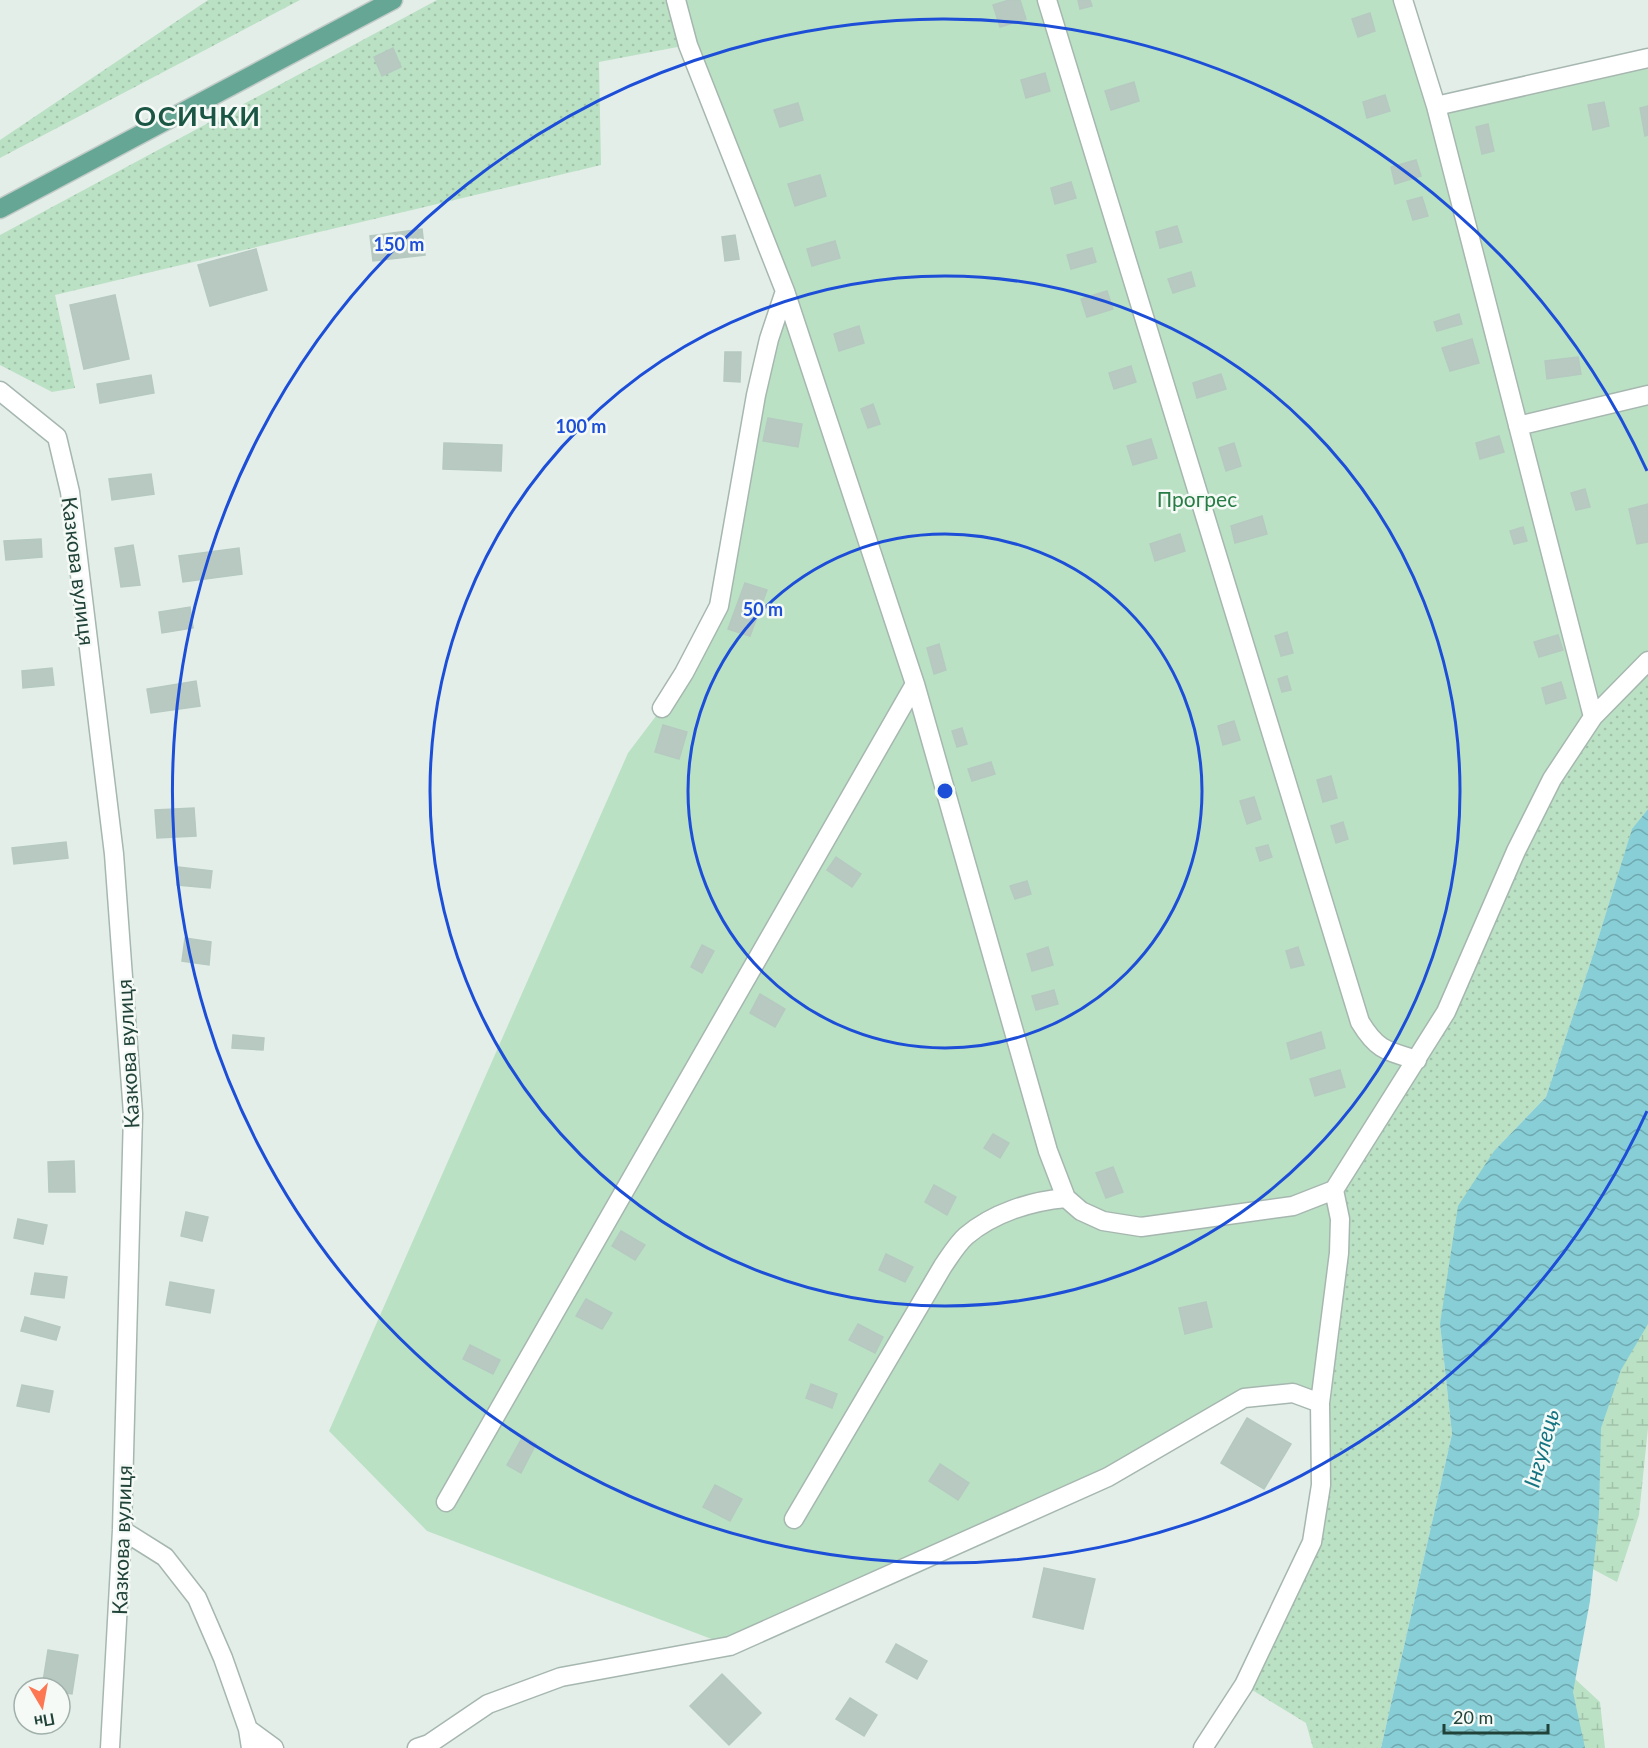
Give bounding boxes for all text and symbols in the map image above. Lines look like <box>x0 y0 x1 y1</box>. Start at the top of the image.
district label: ОСИЧКИ <box>134 99 262 132</box>
text: 150 m <box>374 233 424 255</box>
text: 100 m <box>556 415 606 437</box>
park label: Прогрес <box>1157 486 1237 511</box>
street label: Казкова вулиця <box>57 495 101 647</box>
text: 50 m <box>743 598 783 620</box>
centre of rings <box>935 781 955 801</box>
street label: Казкова вулиця <box>111 979 143 1129</box>
water label: Інгулець <box>1518 1406 1564 1490</box>
street label: Казкова вулиця <box>106 1465 136 1615</box>
north arrow <box>12 1676 72 1736</box>
scale bar <box>1444 1697 1548 1735</box>
text: 20 m <box>1453 1706 1493 1728</box>
text: Пн <box>33 1710 57 1732</box>

